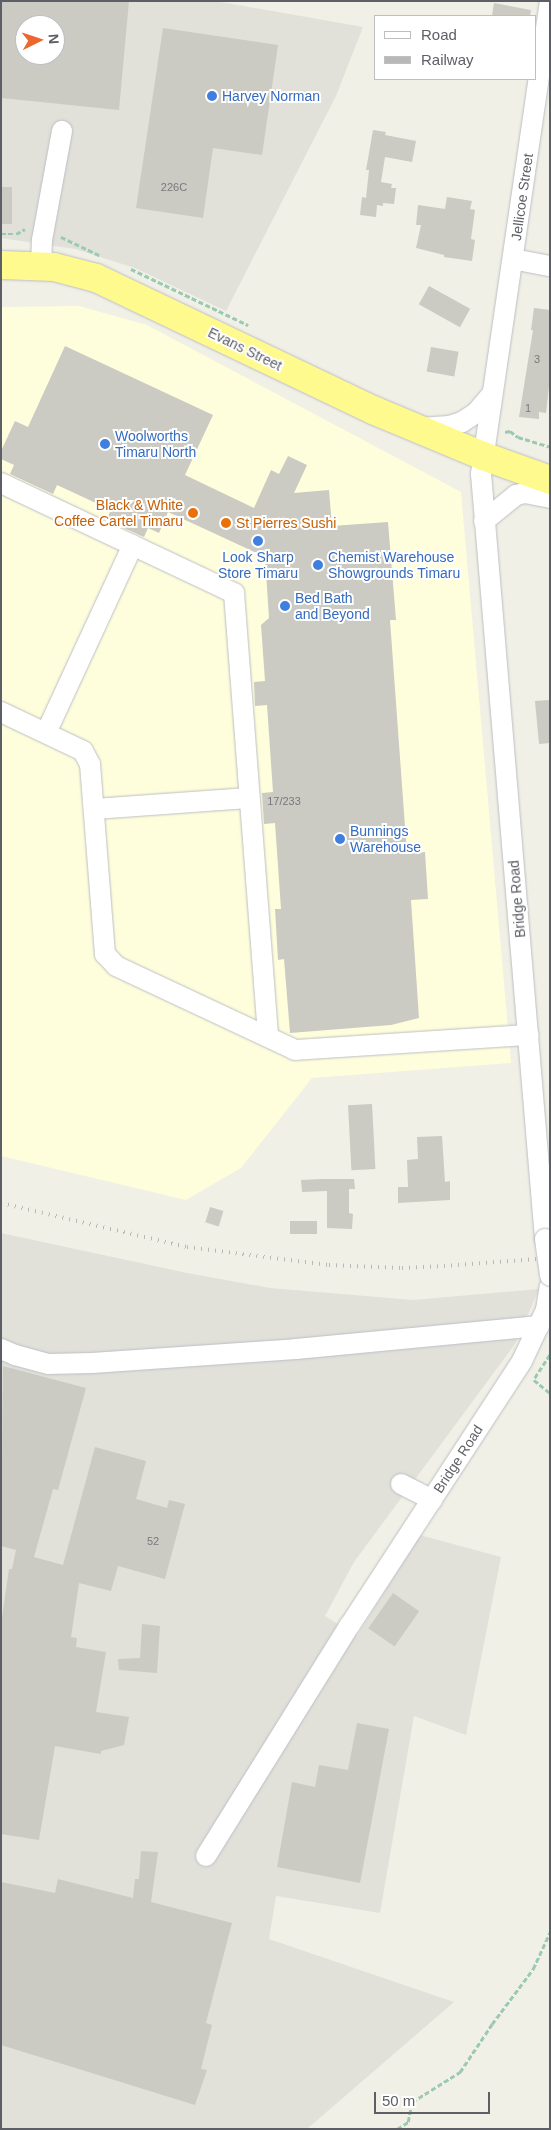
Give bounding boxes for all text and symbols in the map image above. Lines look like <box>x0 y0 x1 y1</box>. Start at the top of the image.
north arrow <box>15 15 65 65</box>
legend <box>374 15 536 80</box>
text: Road <box>421 26 457 43</box>
text: N <box>46 33 62 45</box>
text: Railway <box>421 51 474 68</box>
place label: Harvey Norman <box>222 88 320 104</box>
marker: Harvey Norman <box>206 90 218 102</box>
street label: Jellicoe Street <box>508 152 536 242</box>
house number: 226C <box>161 180 187 194</box>
street label: Evans Street <box>205 324 285 374</box>
house number: 3 <box>534 352 540 366</box>
house number: 1 <box>525 401 531 415</box>
place label: Woolworths Timaru North <box>115 428 196 461</box>
marker: Woolworths Timaru North <box>99 438 111 450</box>
place label: Black & White Coffee Cartel Timaru <box>54 497 183 530</box>
marker: Black & White Coffee Cartel Timaru <box>187 507 199 519</box>
place label: St Pierres Sushi <box>236 515 336 531</box>
marker: St Pierres Sushi <box>220 517 232 529</box>
marker: Look Sharp Store Timaru <box>252 535 264 547</box>
place label: Look Sharp Store Timaru <box>218 549 298 582</box>
place label: Chemist Warehouse Showgrounds Timaru <box>328 549 461 582</box>
marker: Chemist Warehouse Showgrounds Timaru <box>312 559 324 571</box>
place label: Bed Bath and Beyond <box>295 590 370 622</box>
marker: Bed Bath and Beyond <box>279 600 291 612</box>
house number: 17/233 <box>267 794 301 808</box>
place label: Bunnings Warehouse <box>350 823 421 856</box>
marker: Bunnings Warehouse <box>334 833 346 845</box>
street label: Bridge Road <box>505 860 529 938</box>
street label: Bridge Road <box>430 1422 486 1496</box>
house number: 52 <box>147 1534 159 1548</box>
scale bar <box>376 2082 492 2114</box>
text: 50 m <box>382 2092 415 2109</box>

